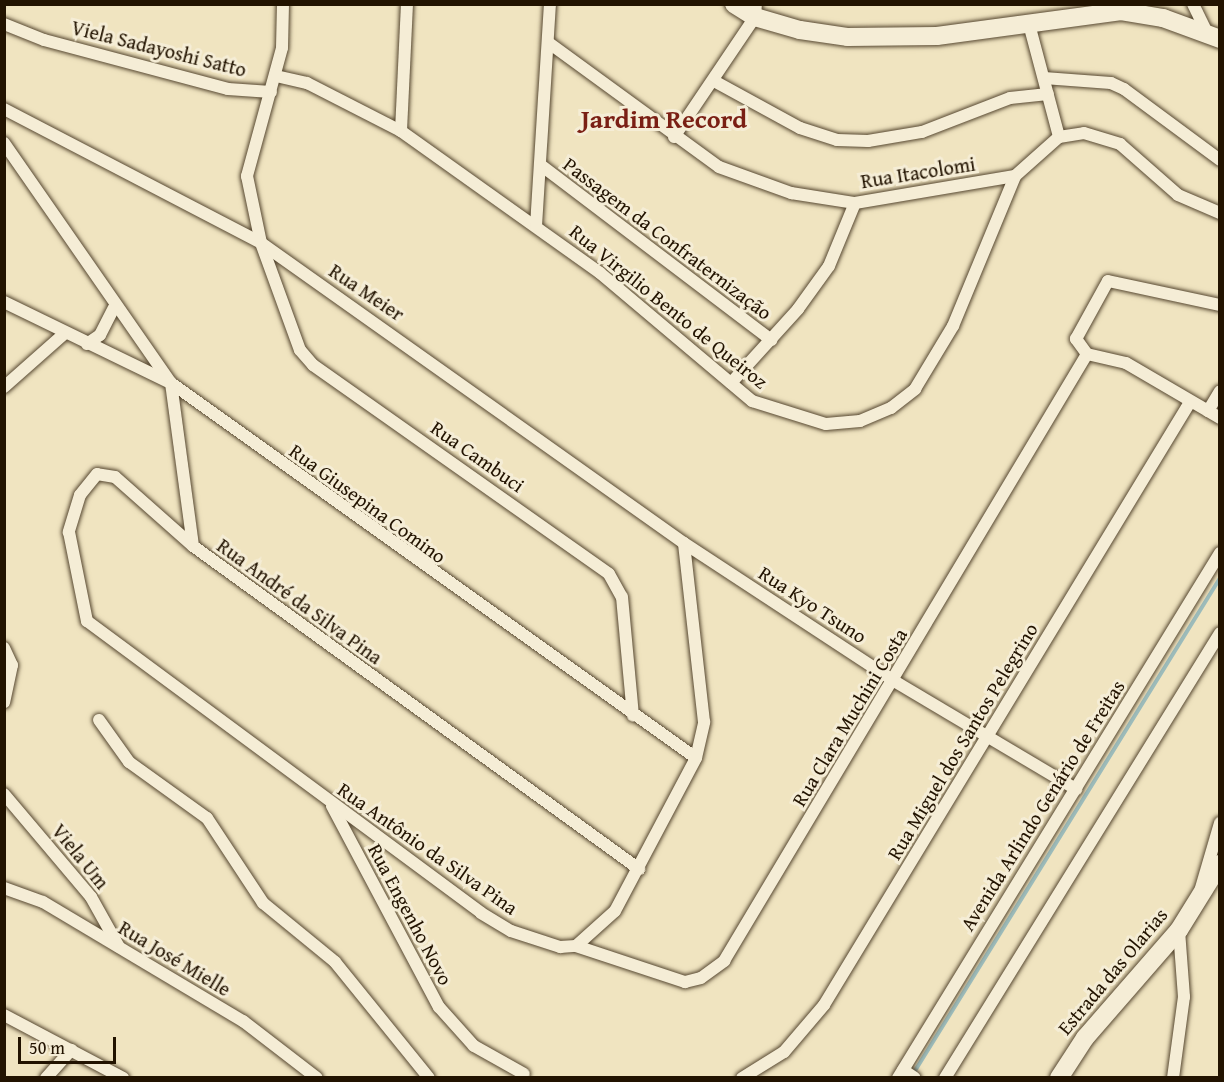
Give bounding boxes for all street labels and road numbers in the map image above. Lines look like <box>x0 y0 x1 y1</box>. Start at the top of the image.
street label: Viela Sadayoshi Satto <box>69 15 249 81</box>
street label: Rua Itacolomi <box>859 151 977 193</box>
street label: Passagem da Confraternização <box>559 152 777 324</box>
street label: Rua Virgilio Bento de Queiroz <box>565 219 773 393</box>
street label: Rua Meier <box>325 258 409 326</box>
street label: Rua Cambuci <box>427 415 529 497</box>
street label: Rua Giusepina Comino <box>285 438 451 568</box>
street label: Rua André da Silva Pina <box>213 533 387 669</box>
street label: Rua Kyo Tsuno <box>755 560 871 648</box>
street label: Rua Miguel dos Santos Pelegrino <box>882 618 1042 864</box>
street label: Rua Clara Muchini Costa <box>786 624 912 810</box>
street label: Avenida Arlindo Genário de Freitas <box>955 675 1129 935</box>
street label: Rua Antônio da Silva Pina <box>333 777 523 919</box>
street label: Viela Um <box>47 818 115 894</box>
street label: Rua Engenho Novo <box>364 839 458 989</box>
street label: Estrada das Olarias <box>1052 903 1172 1039</box>
street label: Rua José Mielle <box>115 915 235 1001</box>

